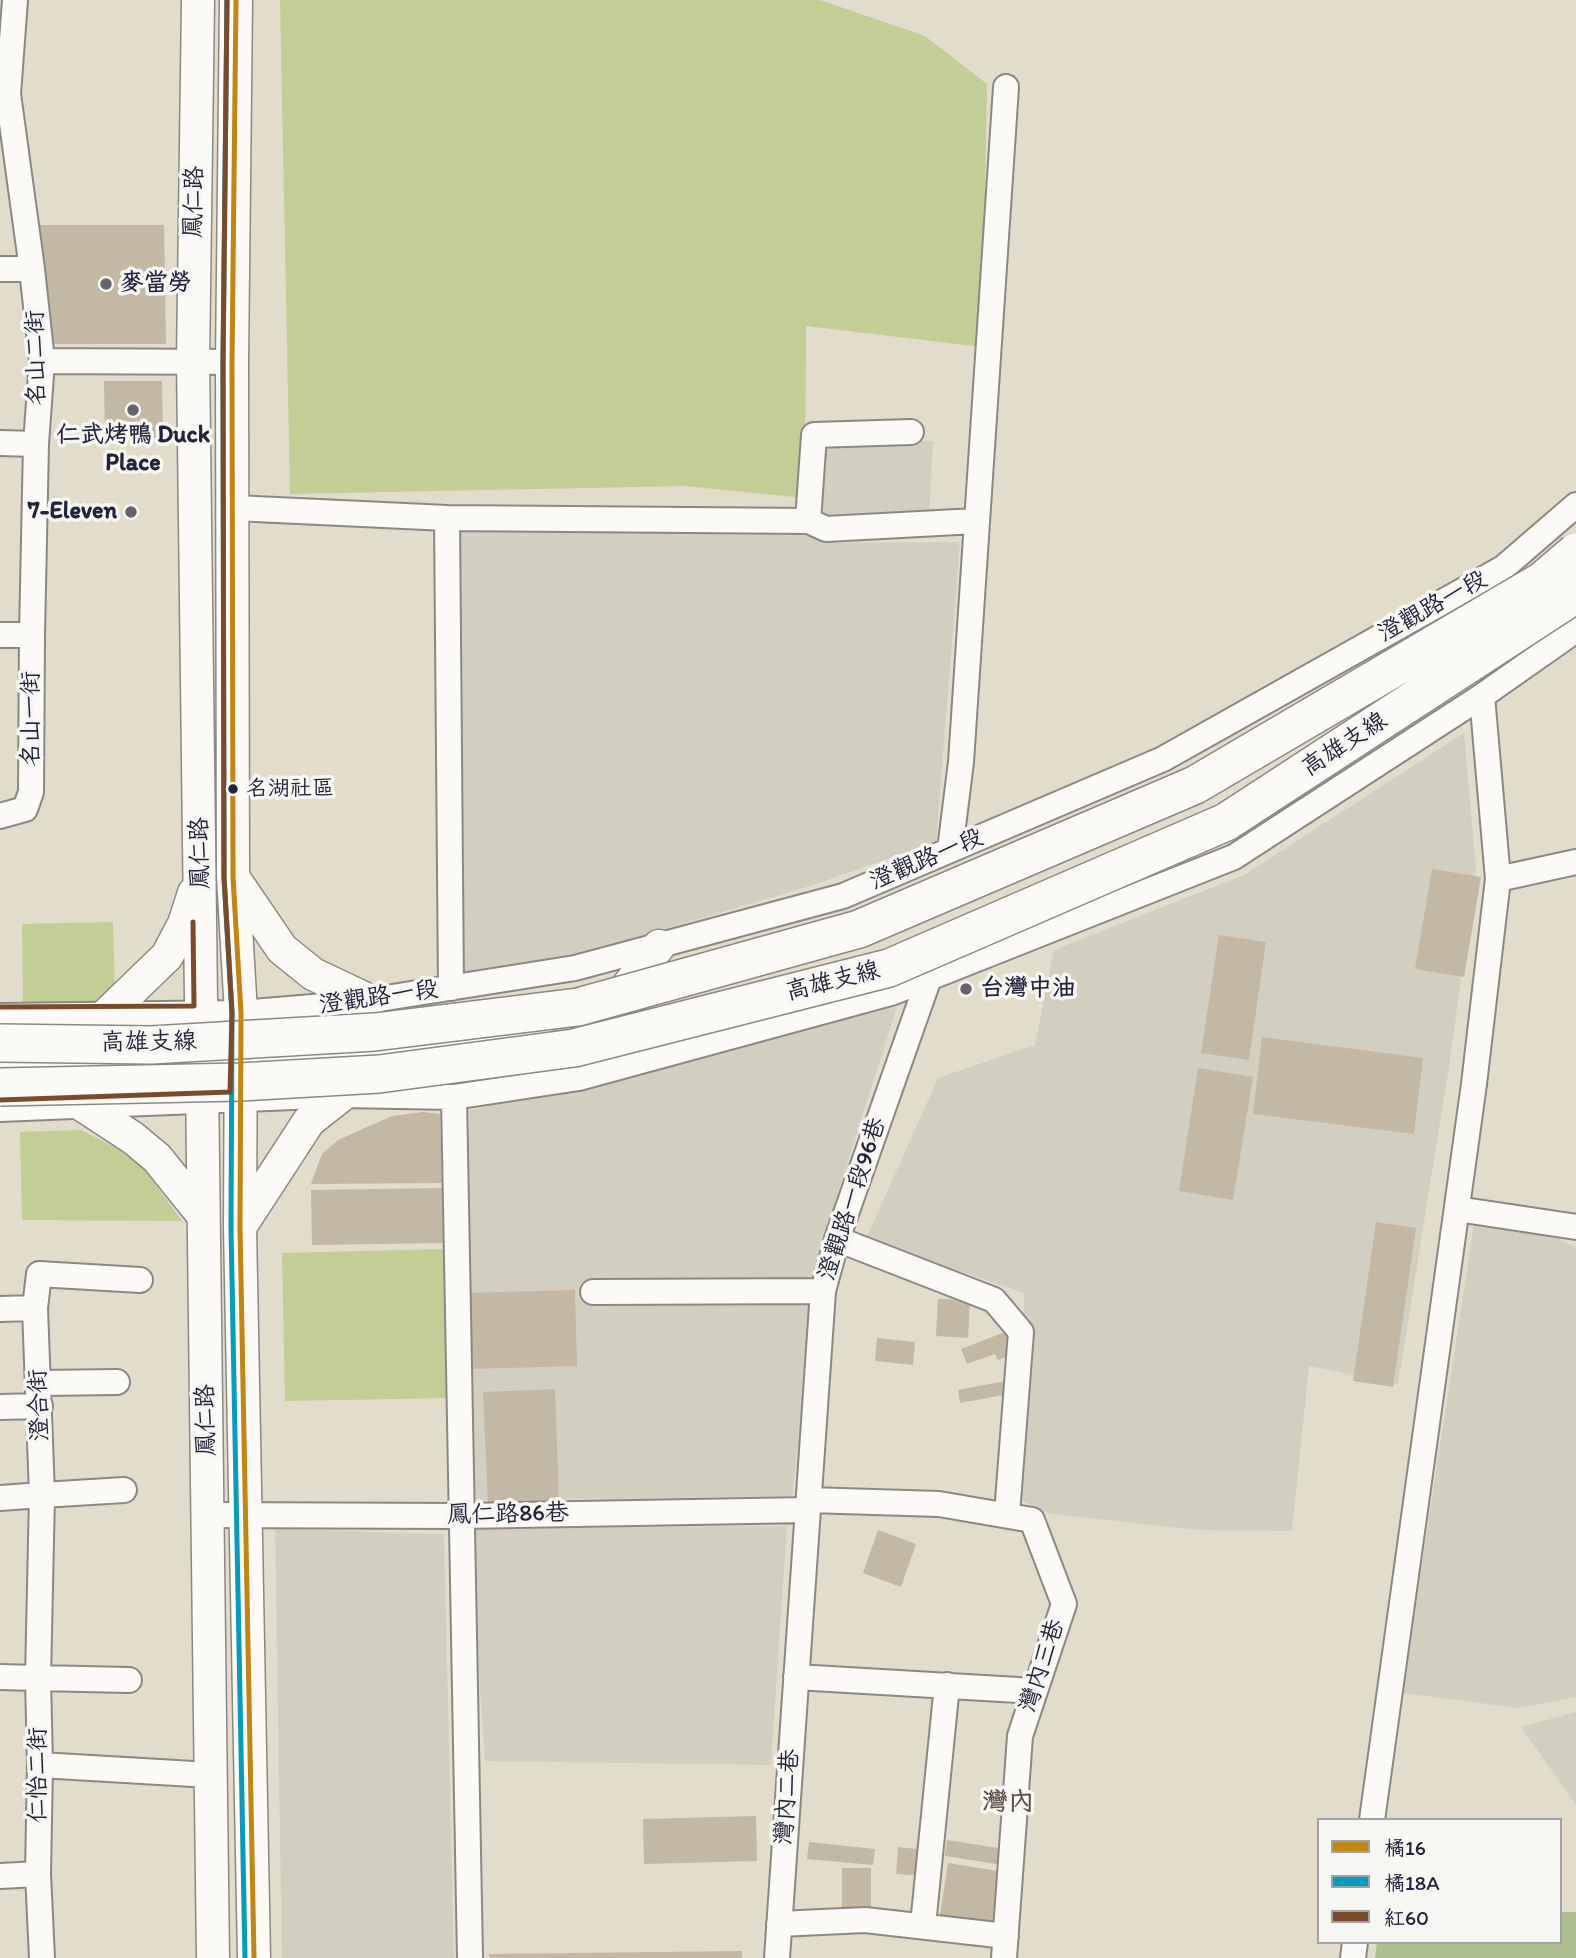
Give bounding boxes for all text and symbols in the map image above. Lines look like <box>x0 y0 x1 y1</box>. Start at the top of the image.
street label: 鳳仁路 <box>180 166 210 238</box>
place label: 麥當勞 <box>120 270 192 298</box>
marker: 麥當勞 <box>98 276 114 292</box>
street label: 名山二街 <box>22 310 52 406</box>
marker: 仁武烤鴨 Duck Place <box>125 402 141 418</box>
place label: 仁武烤鴨 Duck Place <box>56 422 210 478</box>
place label: 7-Eleven <box>28 498 117 526</box>
marker: 7-Eleven <box>123 504 139 520</box>
street label: 澄觀路一段 <box>1374 565 1492 649</box>
street label: 名山一街 <box>18 671 46 767</box>
street label: 高雄支線 <box>1297 707 1393 783</box>
place label: 名湖社區 <box>246 776 334 802</box>
marker: 名湖社區 <box>226 782 240 796</box>
street label: 鳳仁路 <box>186 817 216 889</box>
street label: 澄觀路一段 <box>866 823 988 897</box>
street label: 高雄支線 <box>783 956 883 1008</box>
street label: 澄觀路一段 <box>318 975 440 1021</box>
place label: 台灣中油 <box>980 975 1076 1003</box>
marker: 台灣中油 <box>958 981 974 997</box>
street label: 高雄支線 <box>101 1028 197 1058</box>
street label: 澄觀路一段96巷 <box>813 1114 893 1284</box>
street label: 澄合街 <box>24 1369 56 1441</box>
street label: 鳳仁路 <box>192 1384 222 1456</box>
street label: 鳳仁路86巷 <box>447 1500 569 1530</box>
street label: 灣內三巷 <box>1014 1616 1072 1716</box>
street label: 仁怡二街 <box>25 1727 53 1823</box>
street label: 灣內二巷 <box>770 1748 806 1846</box>
district label: 灣内 <box>982 1787 1034 1819</box>
legend <box>1317 1818 1562 1944</box>
text: 橘16 <box>1384 1835 1426 1860</box>
text: 橘18A <box>1384 1870 1440 1895</box>
text: 紅60 <box>1384 1905 1429 1930</box>

